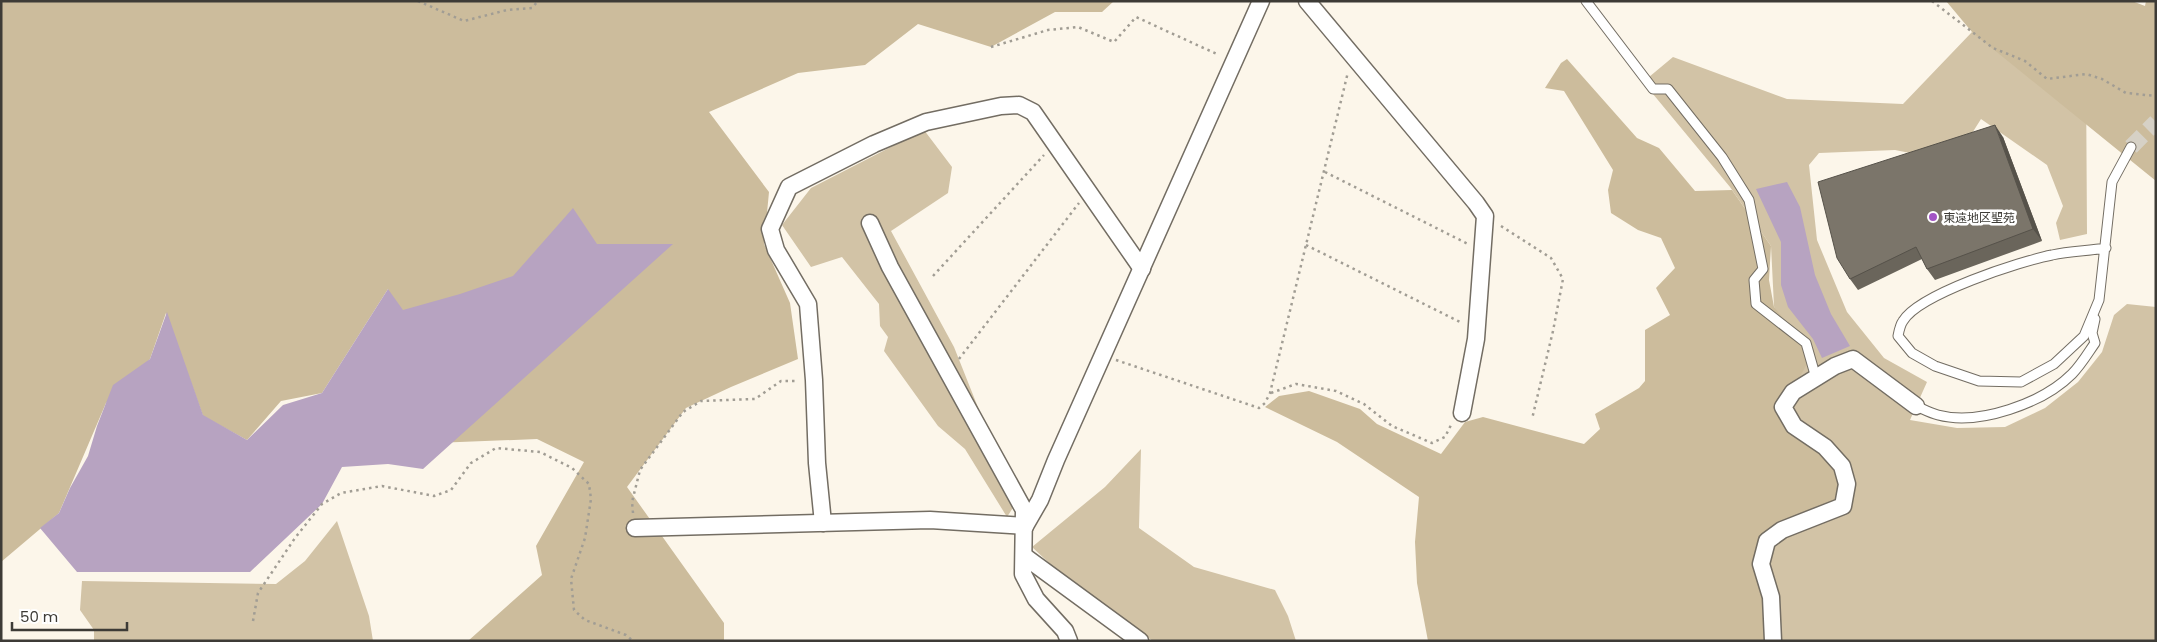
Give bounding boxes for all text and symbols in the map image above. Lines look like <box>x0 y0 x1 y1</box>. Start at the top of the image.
place label: 東遠地区聖苑 <box>1943 209 2015 226</box>
marker: 東遠地区聖苑 <box>1927 211 1939 223</box>
scale bar <box>12 600 128 632</box>
text: 50 m <box>20 606 58 627</box>

